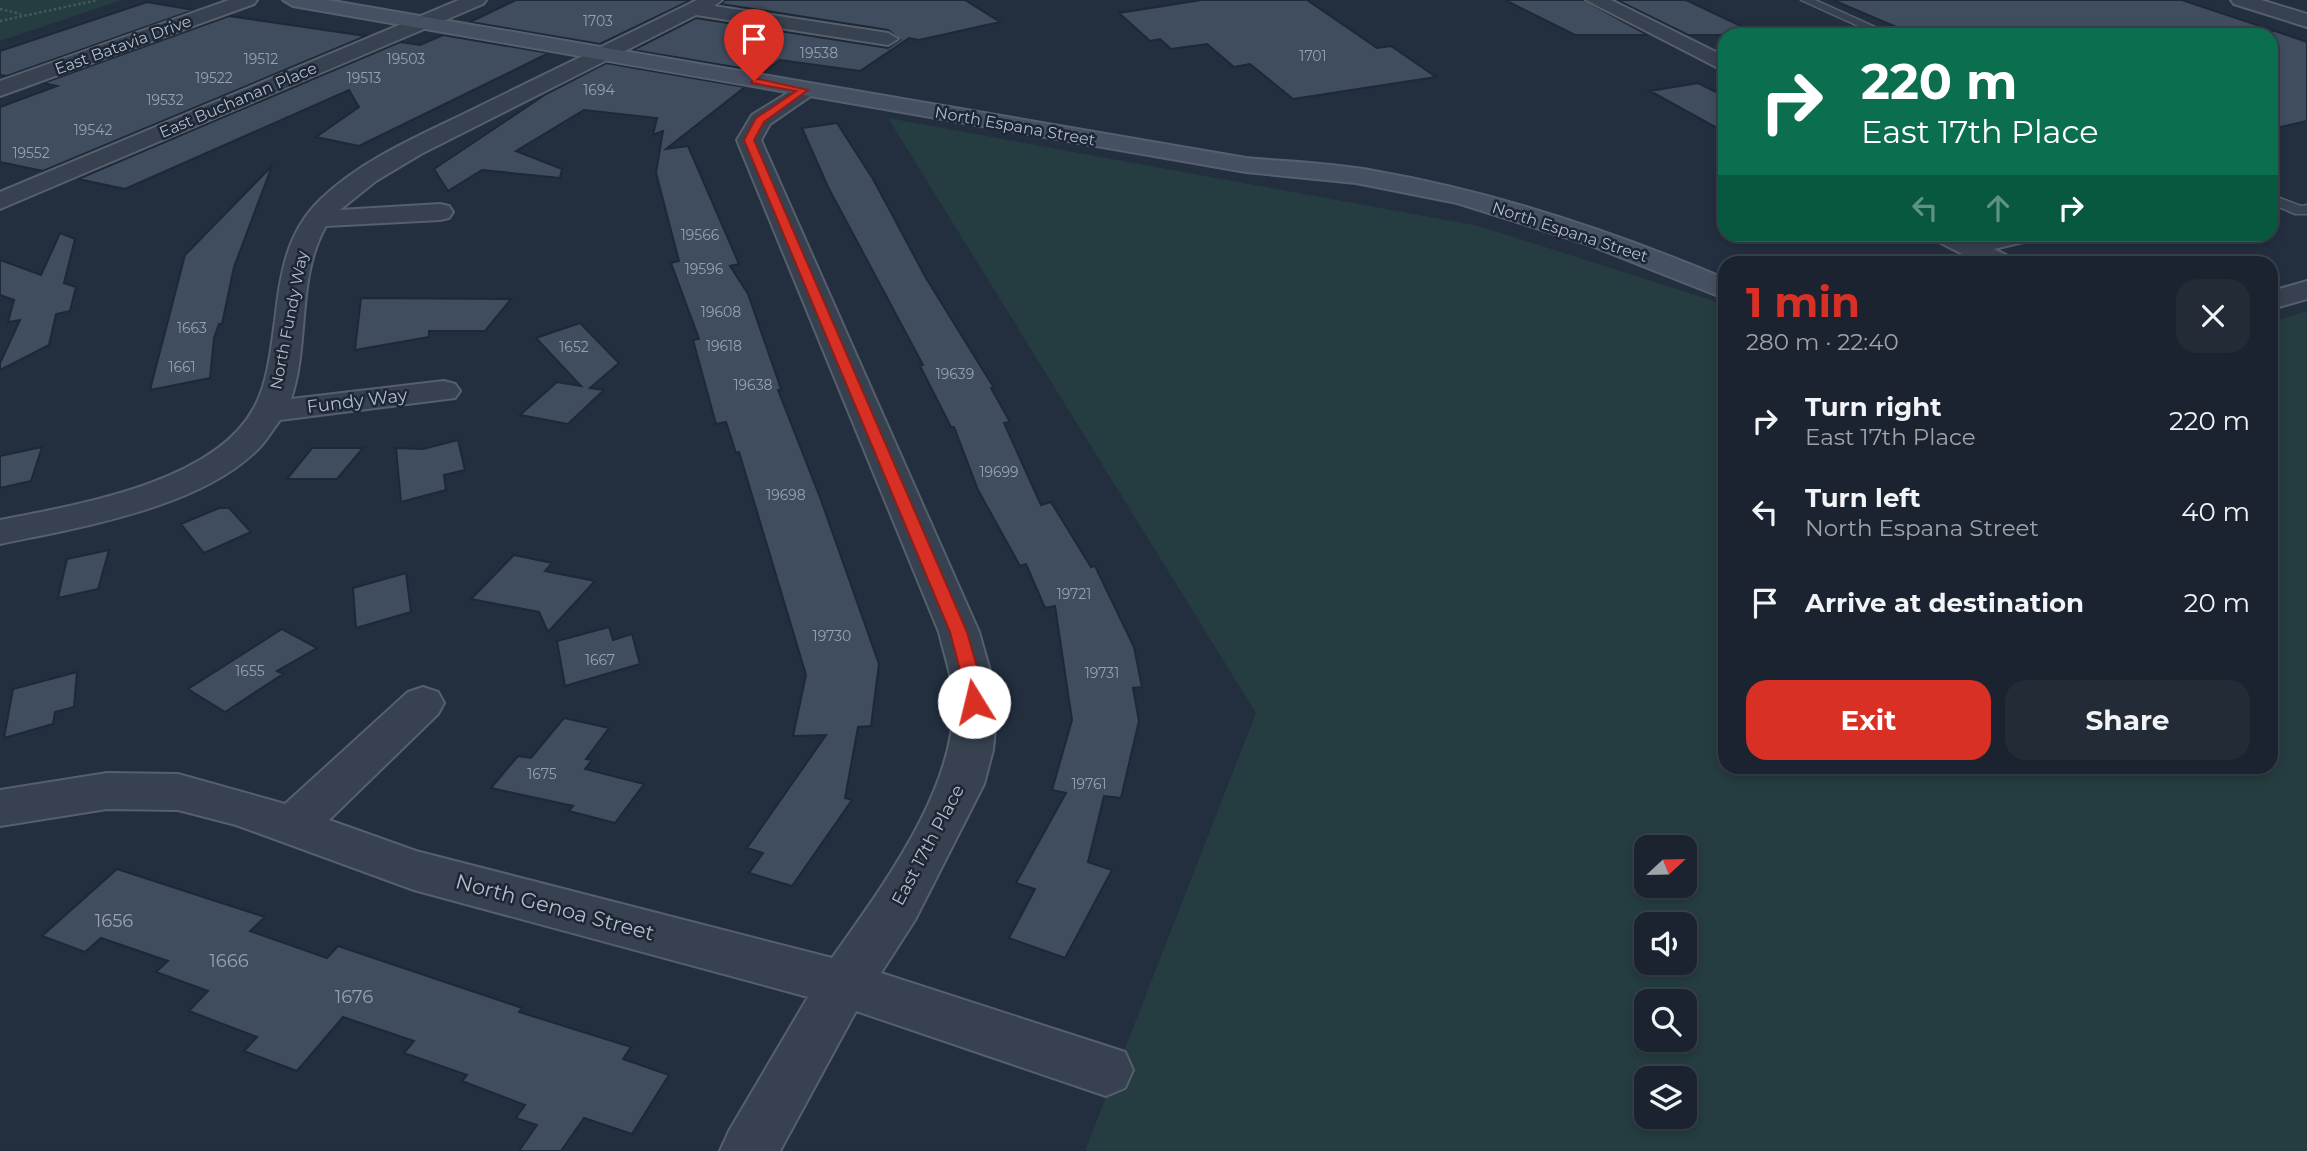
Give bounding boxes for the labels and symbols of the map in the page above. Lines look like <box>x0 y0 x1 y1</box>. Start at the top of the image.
pin <box>724 9 784 81</box>
street label: East Batavia Drive <box>52 11 194 79</box>
house number: 1703 <box>583 12 613 30</box>
house number: 19538 <box>800 44 838 62</box>
house number: 1701 <box>1299 47 1327 65</box>
house number: 19512 <box>244 50 278 68</box>
house number: 19503 <box>387 50 425 68</box>
street label: East Buchanan Place <box>156 58 320 142</box>
house number: 19522 <box>195 69 233 87</box>
house number: 19513 <box>347 69 381 87</box>
house number: 1694 <box>583 81 615 99</box>
house number: 19532 <box>146 91 184 109</box>
street label: North Espana Street <box>933 103 1097 150</box>
house number: 19542 <box>74 121 112 139</box>
house number: 19552 <box>12 144 50 162</box>
street label: North Espana Street <box>1490 198 1651 266</box>
house number: 19566 <box>681 226 720 244</box>
street label: North Fundy Way <box>266 249 312 391</box>
house number: 19596 <box>685 260 724 278</box>
house number: 19608 <box>701 303 741 321</box>
house number: 1663 <box>177 319 207 337</box>
house number: 19618 <box>706 337 742 355</box>
house number: 1652 <box>559 338 589 356</box>
house number: 1661 <box>168 358 196 376</box>
house number: 19639 <box>936 365 974 383</box>
house number: 19638 <box>734 376 773 394</box>
street label: Fundy Way <box>306 384 409 418</box>
house number: 19699 <box>979 463 1019 481</box>
house number: 19698 <box>766 486 806 504</box>
house number: 19721 <box>1057 585 1091 603</box>
house number: 19730 <box>813 627 851 645</box>
house number: 1667 <box>585 651 615 669</box>
house number: 1655 <box>235 662 265 680</box>
house number: 19731 <box>1085 664 1119 682</box>
position arrow <box>937 665 1011 739</box>
house number: 1675 <box>527 765 557 783</box>
house number: 19761 <box>1071 775 1107 793</box>
street label: East 17th Place <box>887 781 969 909</box>
north arrow <box>1634 835 1698 898</box>
street label: North Genoa Street <box>453 868 657 946</box>
house number: 1656 <box>95 910 133 932</box>
house number: 1666 <box>209 950 249 972</box>
house number: 1676 <box>335 986 373 1008</box>

